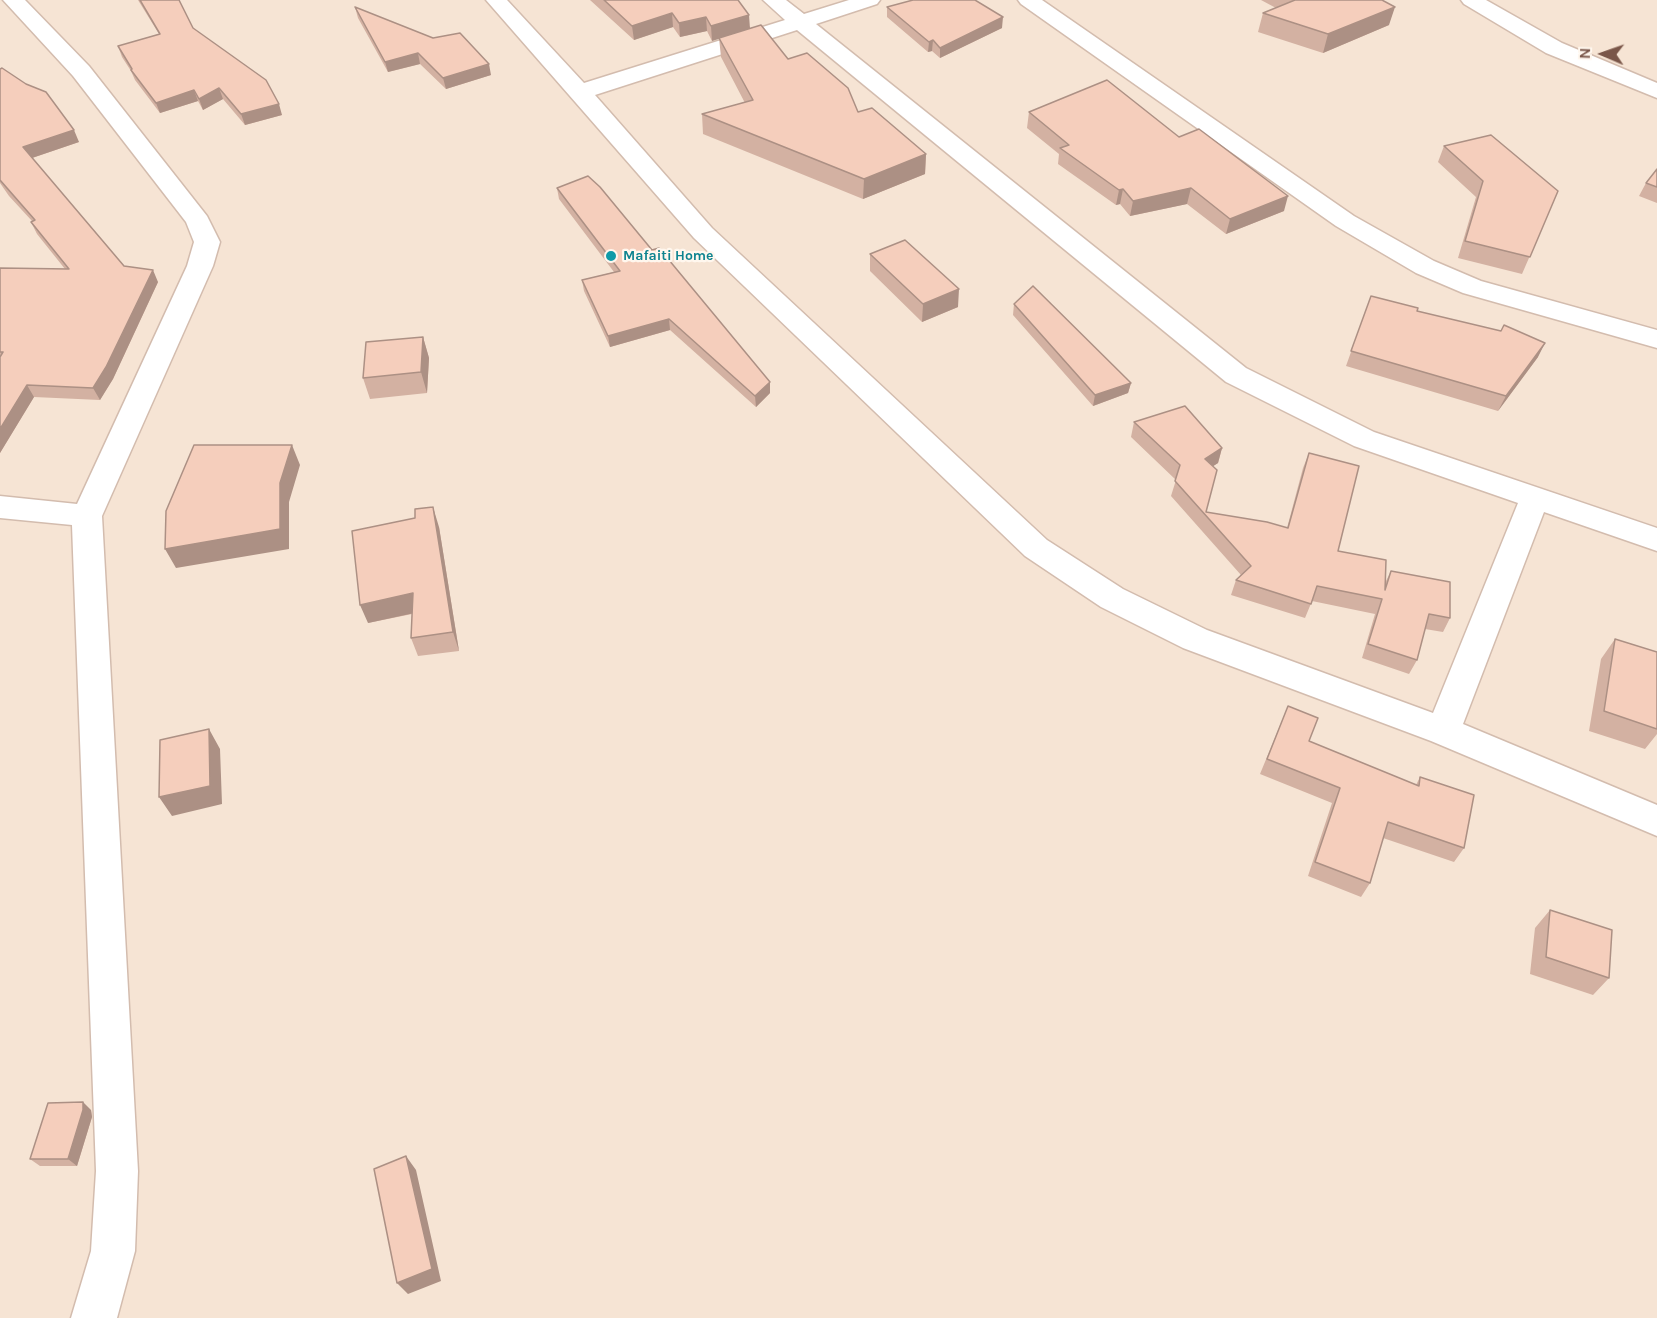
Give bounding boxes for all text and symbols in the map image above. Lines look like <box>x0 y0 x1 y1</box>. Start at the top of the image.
north arrow <box>1573 24 1633 84</box>
text: N <box>1575 47 1594 59</box>
place label: Mafaiti Home <box>623 248 714 264</box>
marker: Mafaiti Home <box>604 249 618 263</box>

